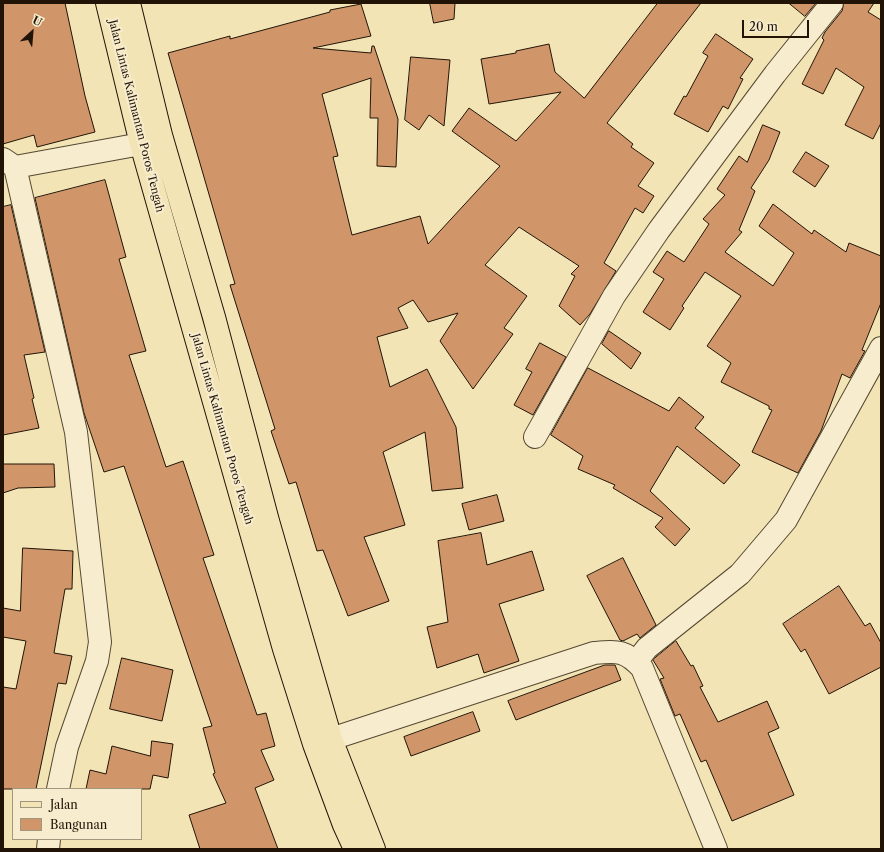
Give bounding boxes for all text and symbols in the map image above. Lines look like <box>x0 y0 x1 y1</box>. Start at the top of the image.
north arrow <box>12 12 52 52</box>
scale bar <box>744 12 811 38</box>
text: U <box>30 13 44 29</box>
street label: Jalan Lintas Kalimantan Poros Tengah <box>106 18 166 214</box>
text: 20 m <box>749 19 778 34</box>
street label: Jalan Lintas Kalimantan Poros Tengah <box>188 332 256 526</box>
legend <box>12 788 142 840</box>
text: Jalan <box>50 797 78 812</box>
text: Bangunan <box>50 817 107 832</box>

